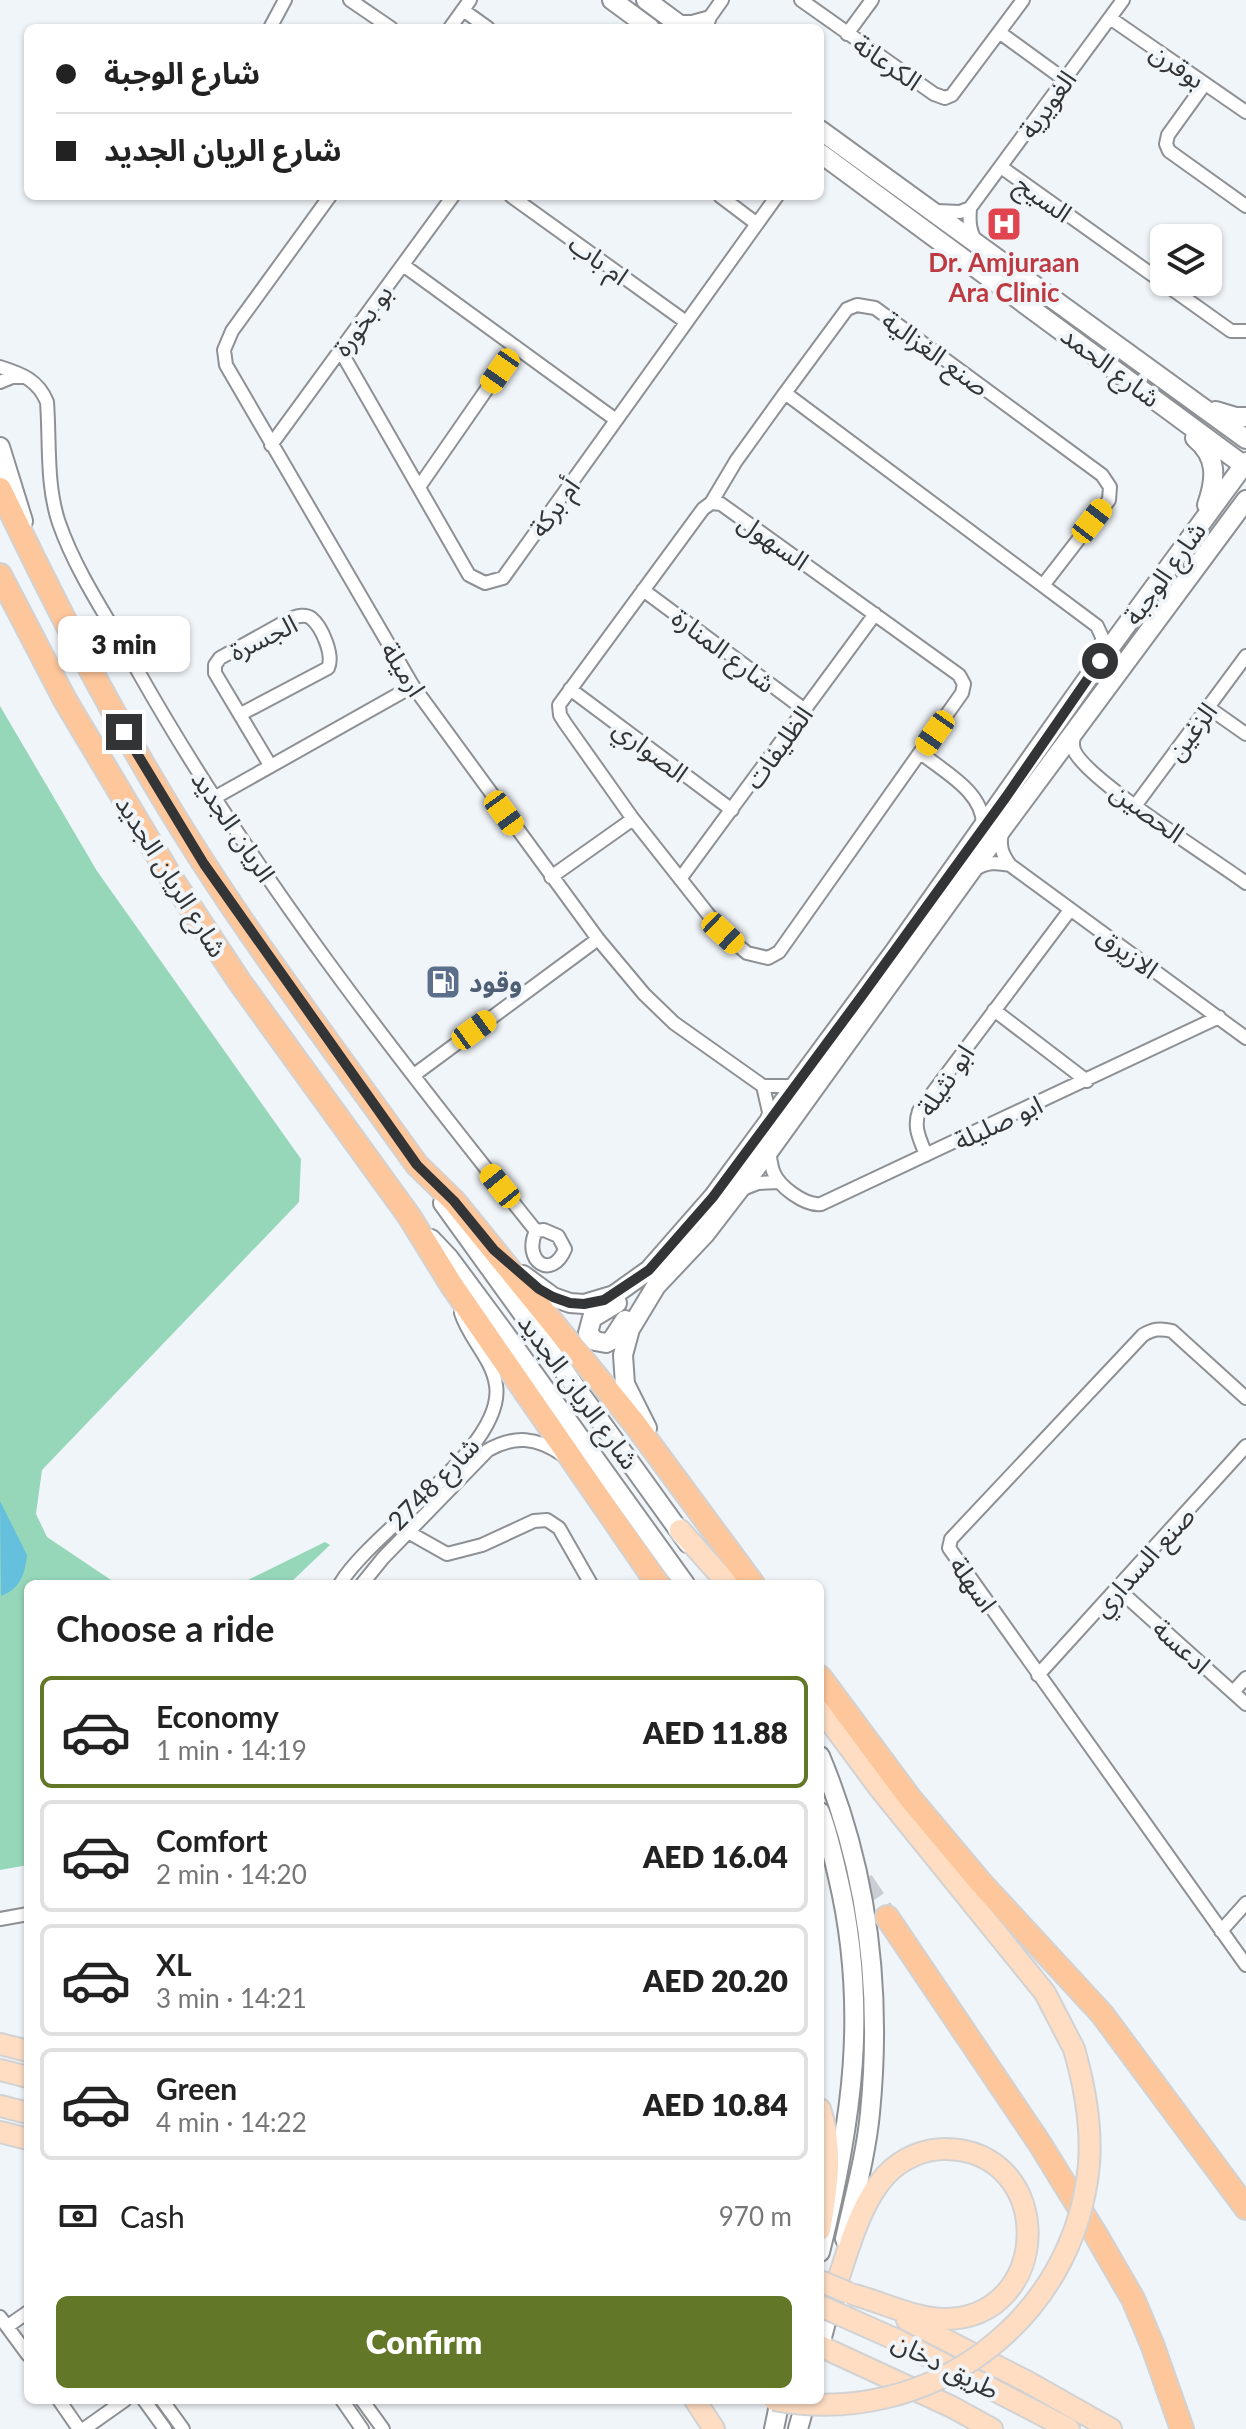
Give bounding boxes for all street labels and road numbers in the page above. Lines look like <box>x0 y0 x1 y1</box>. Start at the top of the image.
street label: الكرعانة <box>848 27 928 97</box>
street label: بوقرن <box>1145 35 1211 95</box>
street label: الغويرية <box>1012 64 1082 144</box>
street label: السيج <box>1007 167 1078 233</box>
street label: ام باب <box>560 227 635 295</box>
street label: بو بخورة <box>325 278 399 362</box>
street label: صنع الغزالية <box>873 304 996 407</box>
street label: شارع الحمد <box>1053 318 1167 417</box>
street label: أم بركة <box>522 471 590 546</box>
street label: السهول <box>733 505 815 577</box>
street label: شارع الوجبة <box>1116 515 1215 633</box>
street label: شارع المنارة <box>664 601 782 702</box>
street label: الجسرة <box>224 607 302 667</box>
street label: ارميلة <box>375 636 433 702</box>
street label: الزغين <box>1159 696 1223 766</box>
street label: الظليفات <box>737 699 819 795</box>
street label: الصواري <box>604 712 695 792</box>
street label: الريان الجديد <box>185 764 283 888</box>
street label: الحصين <box>1105 775 1191 849</box>
street label: شارع الريان الجديد <box>106 789 234 965</box>
street label: الازيرق <box>1091 919 1165 985</box>
street label: ابو نثيلة <box>910 1038 980 1122</box>
street label: ابو صليلة <box>949 1088 1047 1156</box>
street label: شارع الريان الجديد <box>509 1307 646 1477</box>
street label: شارع 2748 <box>381 1430 488 1539</box>
street label: صنع السداري <box>1085 1499 1205 1626</box>
street label: اسهلة <box>944 1550 1004 1618</box>
street label: ادعسة <box>1147 1612 1217 1680</box>
street label: طريق دخان <box>887 2324 1005 2406</box>

